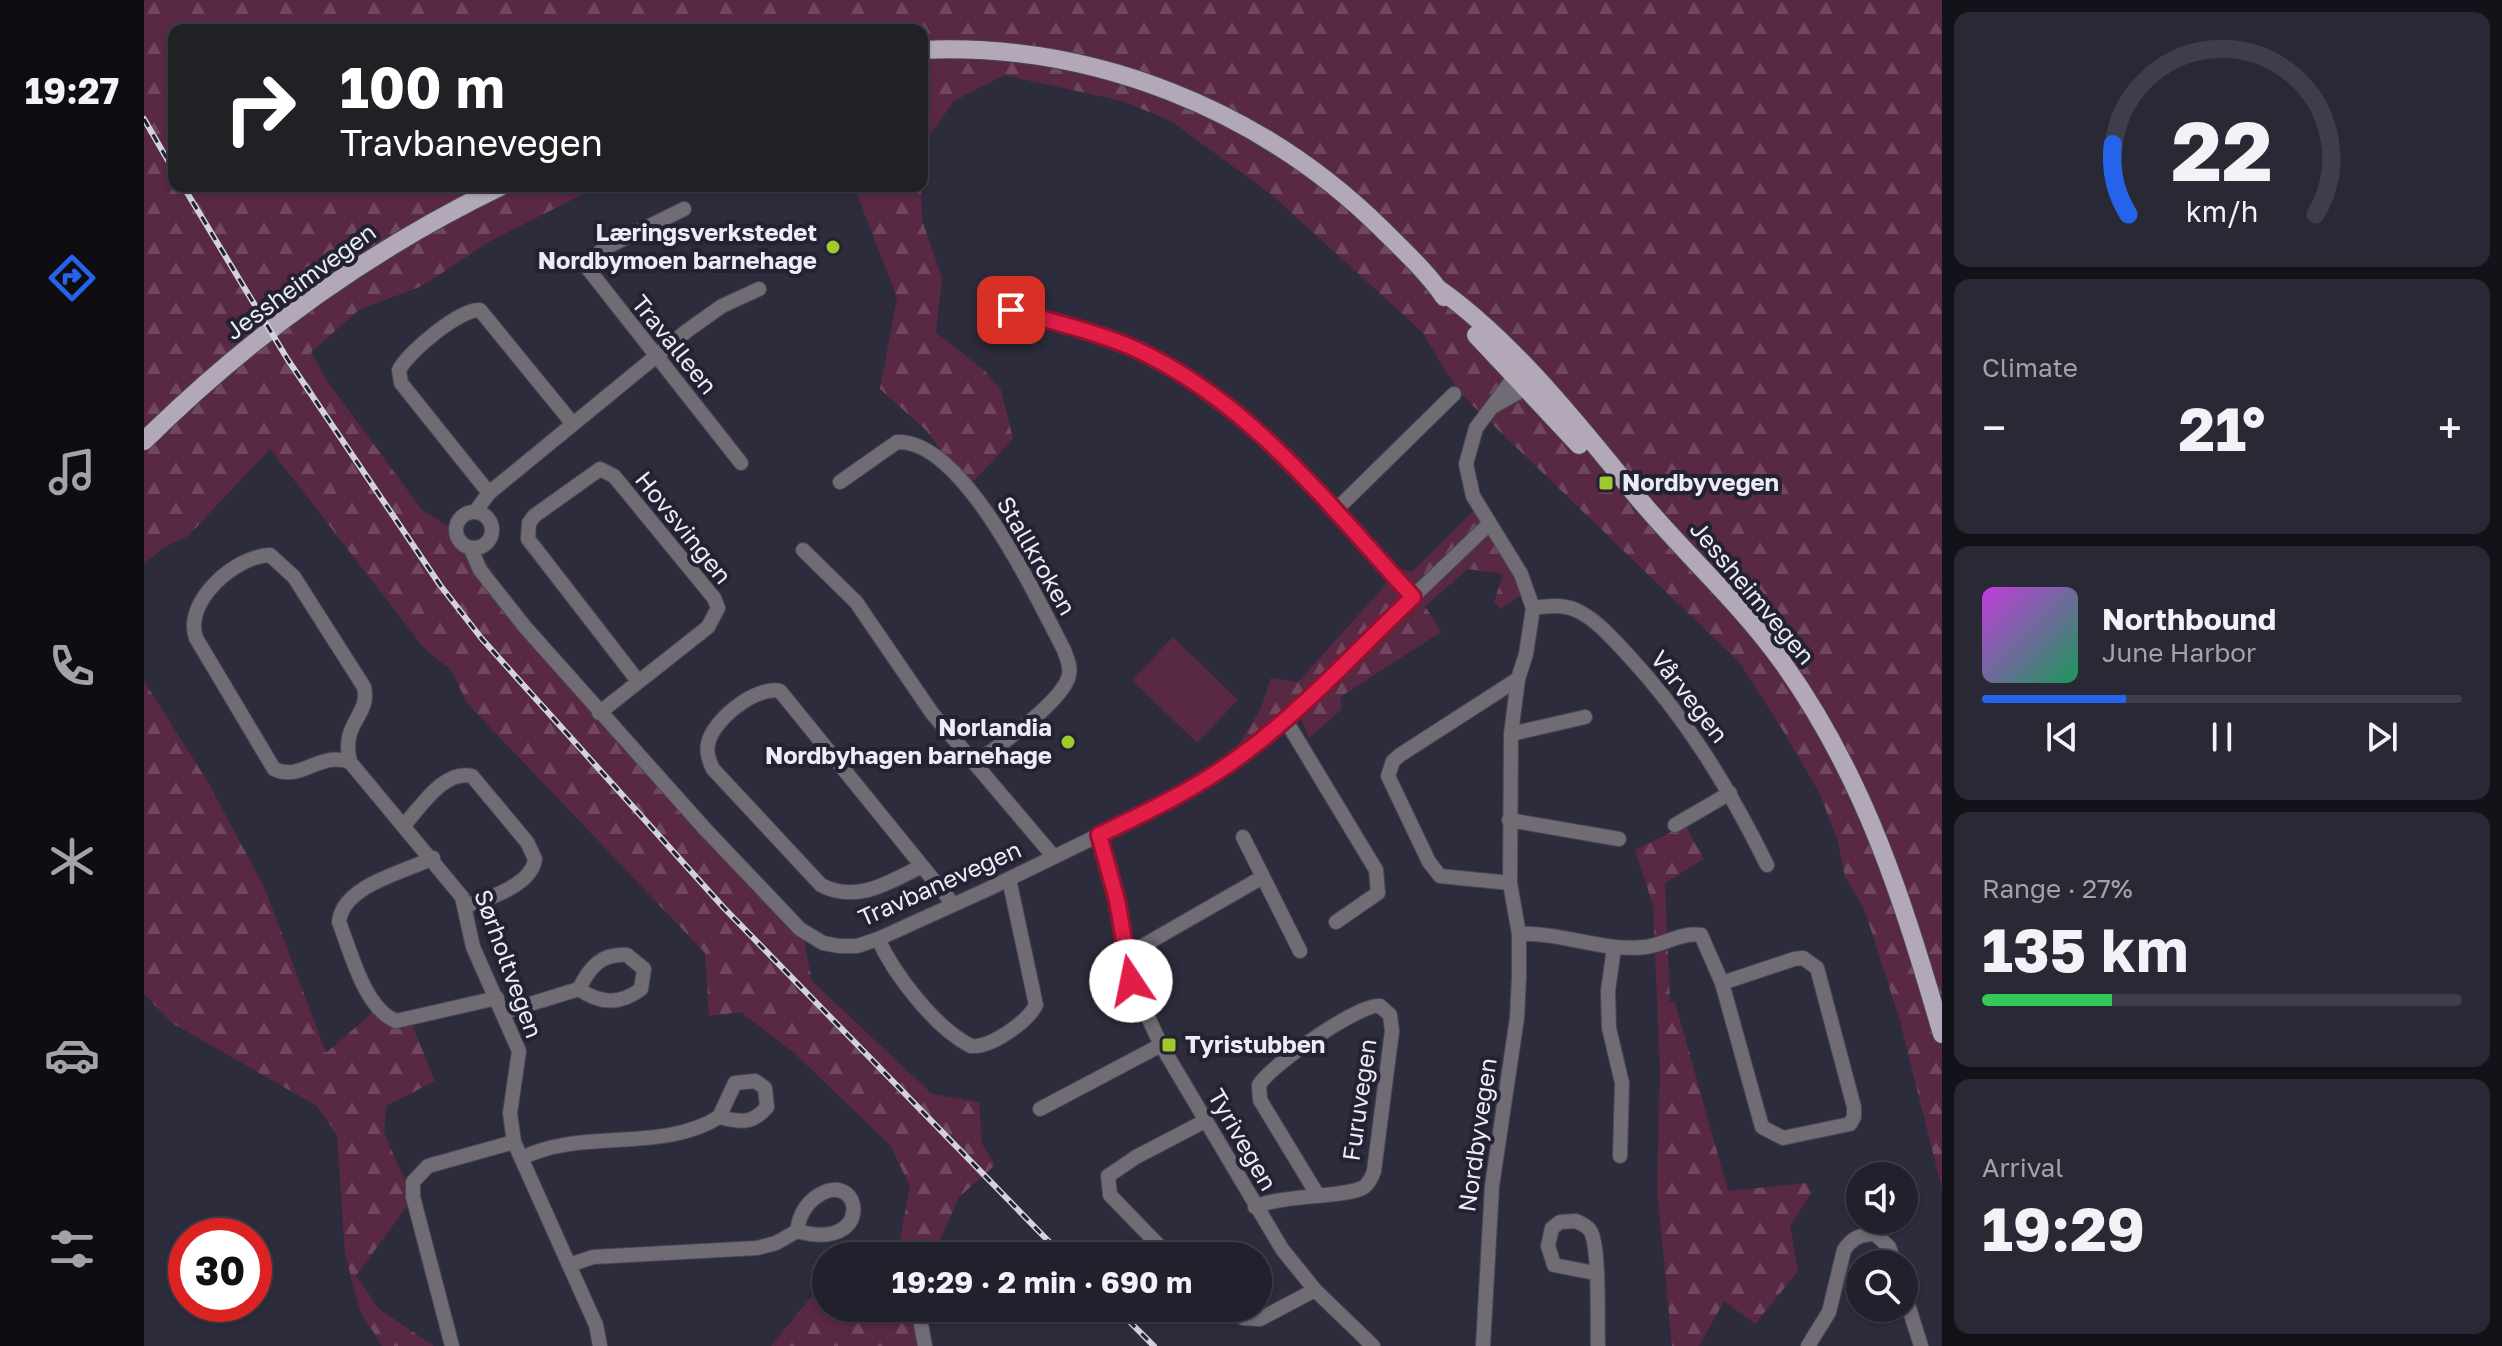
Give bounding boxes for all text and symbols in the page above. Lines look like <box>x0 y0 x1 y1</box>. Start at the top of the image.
text: 100 m <box>340 53 505 120</box>
icon: right <box>208 56 312 160</box>
text: 19:27 <box>25 69 119 112</box>
text: 22 <box>2171 99 2273 199</box>
text: Travbanevegen <box>340 121 603 164</box>
text: km/h <box>2186 195 2258 229</box>
street label: Jessheimvegen <box>219 216 381 345</box>
place label: Læringsverkstedet Nordbymoen barnehage <box>538 217 817 274</box>
marker: Læringsverkstedet Nordbymoen barnehage <box>824 238 842 256</box>
icon: directions <box>44 250 100 306</box>
pin <box>977 276 1045 344</box>
icon: arrive <box>989 288 1033 332</box>
street label: Travalleen <box>626 289 724 399</box>
text: Climate <box>1982 352 2078 383</box>
text: 21° <box>2179 392 2265 464</box>
text: − <box>1982 401 2006 454</box>
text: + <box>2438 401 2462 454</box>
icon: music <box>44 444 100 500</box>
street label: Hovsvingen <box>630 465 738 589</box>
place label: Nordbyvegen <box>1622 467 1779 496</box>
marker: Nordbyvegen <box>1597 474 1615 492</box>
street label: Stallkroken <box>992 491 1083 620</box>
street label: Jessheimvegen <box>1685 514 1822 670</box>
text: Northbound <box>2102 601 2276 637</box>
text: June Harbor <box>2102 637 2256 668</box>
icon: phone <box>44 638 100 694</box>
street label: Vårvegen <box>1645 644 1735 748</box>
place label: Norlandia Nordbyhagen barnehage <box>765 712 1052 769</box>
icon: previous <box>2040 715 2084 759</box>
icon: pause <box>2200 715 2244 759</box>
icon: next <box>2360 715 2404 759</box>
marker: Norlandia Nordbyhagen barnehage <box>1059 733 1077 751</box>
icon: climate <box>44 833 100 889</box>
street label: Travbanevegen <box>853 834 1025 932</box>
text: Range · 27% <box>1982 873 2133 904</box>
street label: Sørholtvegen <box>469 885 550 1042</box>
text: 135 km <box>1982 913 2188 985</box>
position arrow <box>1089 939 1173 1023</box>
icon: car <box>44 1027 100 1083</box>
place label: Tyristubben <box>1185 1029 1325 1058</box>
marker: Tyristubben <box>1160 1036 1178 1054</box>
street label: Furuvegen <box>1336 1037 1381 1163</box>
street label: Nordbyvegen <box>1451 1056 1502 1214</box>
street label: Tyrivegen <box>1203 1083 1284 1195</box>
text: Arrival <box>1982 1152 2063 1183</box>
map controls <box>1846 1162 1918 1322</box>
button: sound <box>1846 1162 1918 1234</box>
text: 19:29 <box>1982 1192 2145 1264</box>
speed limit sign: 30 <box>168 1218 272 1322</box>
icon: filters <box>44 1221 100 1277</box>
button: search <box>1846 1250 1918 1322</box>
text: 19:29 · 2 min · 690 m <box>892 1264 1192 1300</box>

